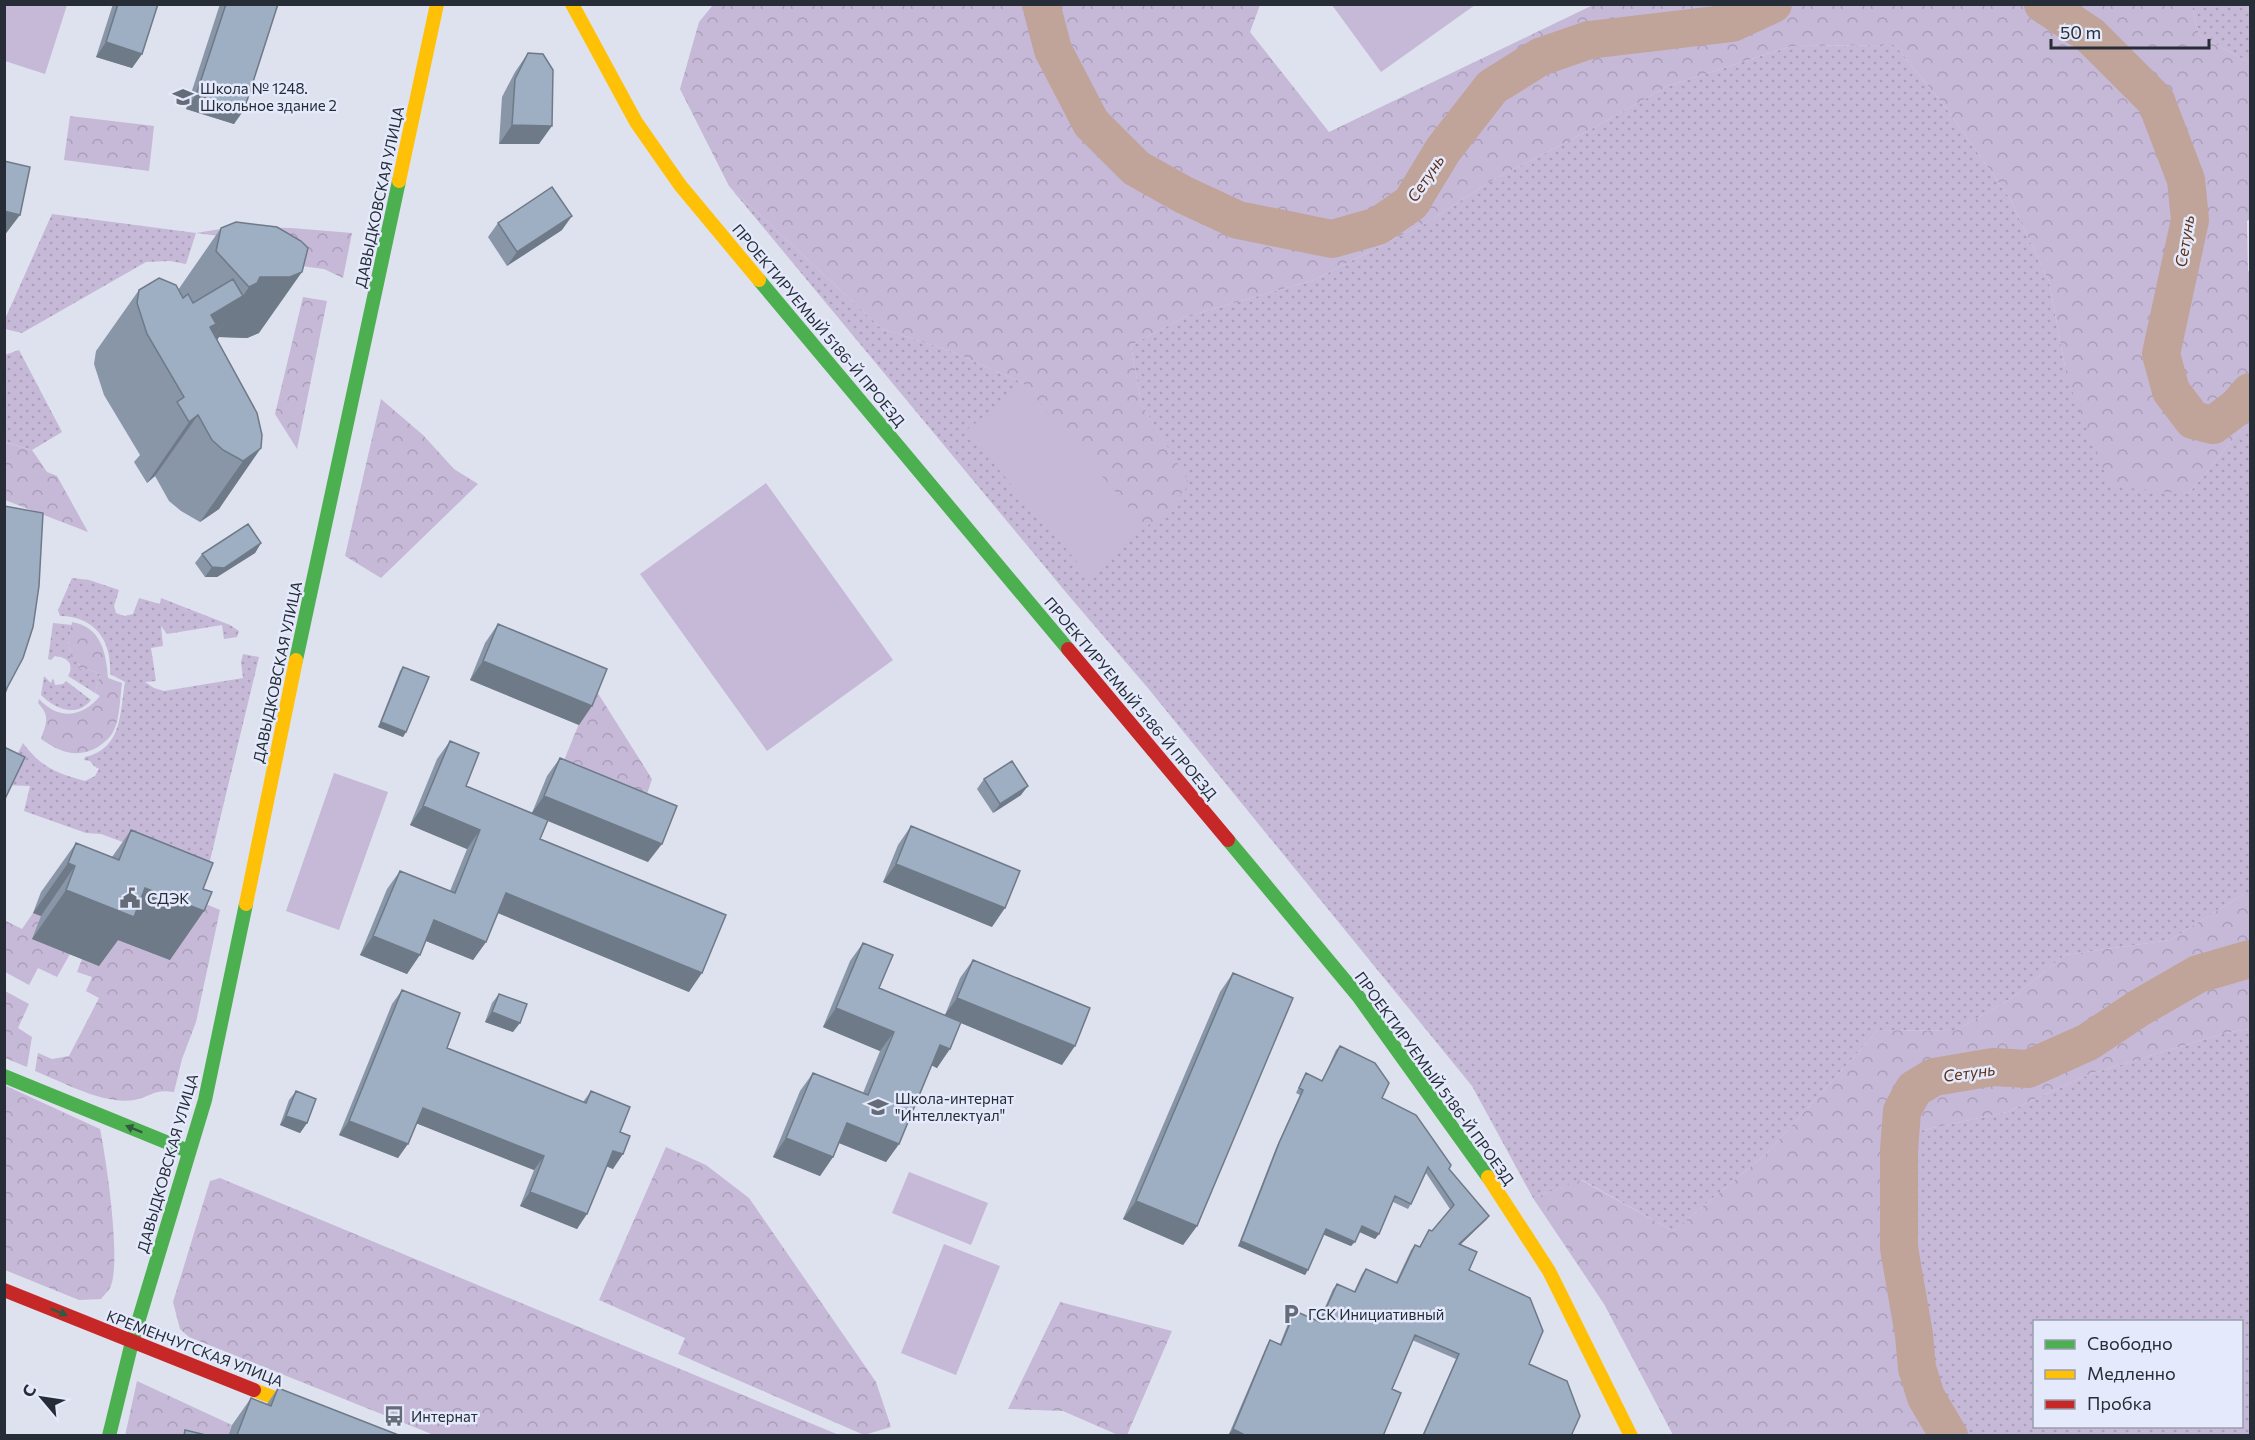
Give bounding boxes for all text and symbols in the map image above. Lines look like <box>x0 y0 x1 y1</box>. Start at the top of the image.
scale bar <box>2051 12 2208 50</box>
text: 50 m <box>2060 21 2101 43</box>
place label: Школа № 1248. Школьное здание 2 <box>200 79 337 114</box>
school or university icon: Школа № 1248. Школьное здание 2 <box>171 85 195 109</box>
street label: ДАВЫДКОВСКАЯ УЛИЦА <box>351 105 407 289</box>
water label: Сетунь <box>1402 151 1448 205</box>
water label: Сетунь <box>2171 214 2197 268</box>
street label: ПРОЕКТИРУЕМЫЙ 5186-Й ПРОЕЗД <box>729 220 909 430</box>
street label: ДАВЫДКОВСКАЯ УЛИЦА <box>249 580 305 764</box>
street label: ПРОЕКТИРУЕМЫЙ 5186-Й ПРОЕЗД <box>1041 593 1221 803</box>
public building icon: СДЭК <box>118 886 142 910</box>
place label: СДЭК <box>147 889 189 907</box>
street label: ПРОЕКТИРУЕМЫЙ 5186-Й ПРОЕЗД <box>1352 968 1518 1188</box>
water label: Сетунь <box>1942 1059 1996 1085</box>
street label: ДАВЫДКОВСКАЯ УЛИЦА <box>133 1072 201 1254</box>
place label: Школа-интернат "Интеллектуал" <box>895 1089 1014 1124</box>
school or university icon: Школа-интернат "Интеллектуал" <box>866 1095 890 1119</box>
one-way arrow <box>125 1124 143 1133</box>
parking icon: ГСК Инициативный <box>1279 1302 1303 1326</box>
place label: ГСК Инициативный <box>1308 1305 1444 1323</box>
street label: КРЕМЕНЧУГСКАЯ УЛИЦА <box>104 1306 286 1390</box>
one-way arrow <box>50 1307 68 1317</box>
legend <box>2033 1320 2243 1428</box>
text: Свободно <box>2087 1332 2173 1354</box>
text: Медленно <box>2087 1362 2176 1384</box>
north arrow <box>12 1368 72 1428</box>
text: С <box>17 1381 39 1400</box>
text: Пробка <box>2087 1392 2152 1414</box>
bus stop icon: Интернат <box>382 1404 406 1428</box>
place label: Интернат <box>411 1407 478 1425</box>

